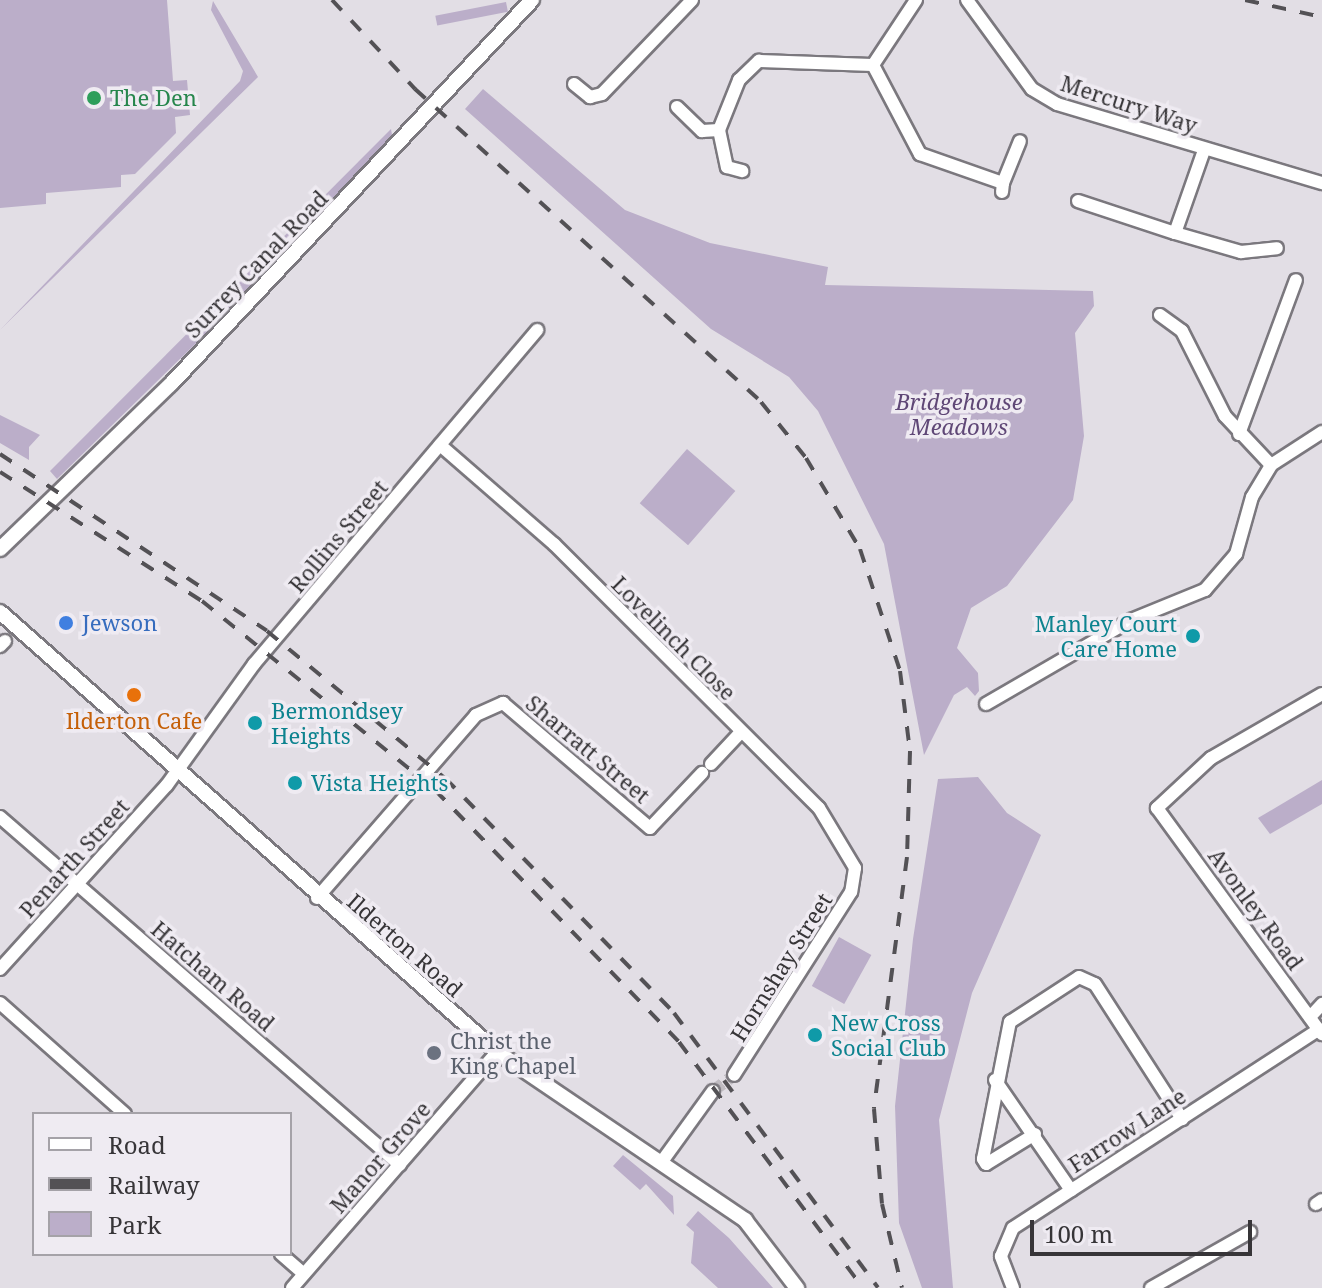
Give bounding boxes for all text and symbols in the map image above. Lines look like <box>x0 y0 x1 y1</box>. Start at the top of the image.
street label: Mercury Way <box>1057 70 1201 138</box>
place label: The Den <box>110 85 197 111</box>
marker: The Den <box>85 89 103 107</box>
street label: Surrey Canal Road <box>179 185 333 343</box>
park label: Bridgehouse Meadows <box>895 388 1023 440</box>
street label: Rollins Street <box>283 474 393 598</box>
street label: Lovelinch Close <box>607 571 741 705</box>
place label: Jewson <box>82 610 157 636</box>
place label: Manley Court Care Home <box>1035 610 1177 662</box>
marker: Jewson <box>57 614 75 632</box>
marker: Manley Court Care Home <box>1184 627 1202 645</box>
marker: Ilderton Cafe <box>125 686 143 704</box>
street label: Sharratt Street <box>521 690 655 808</box>
place label: Bermondsey Heights <box>271 697 403 748</box>
place label: Ilderton Cafe <box>66 708 202 734</box>
marker: Bermondsey Heights <box>246 714 264 732</box>
place label: Vista Heights <box>311 770 448 796</box>
marker: Vista Heights <box>286 774 304 792</box>
street label: Penarth Street <box>14 793 134 923</box>
street label: Avonley Road <box>1203 843 1309 975</box>
street label: Ilderton Road <box>342 888 468 1002</box>
street label: Hornshay Street <box>725 888 837 1046</box>
street label: Hatcham Road <box>146 915 280 1037</box>
place label: New Cross Social Club <box>831 1009 946 1060</box>
marker: New Cross Social Club <box>806 1026 824 1044</box>
place label: Christ the King Chapel <box>450 1027 576 1078</box>
marker: Christ the King Chapel <box>425 1044 443 1062</box>
street label: Farrow Lane <box>1063 1082 1191 1178</box>
street label: Manor Grove <box>324 1096 436 1218</box>
legend <box>32 1112 292 1256</box>
text: Road <box>108 1128 166 1161</box>
text: Railway <box>108 1168 200 1201</box>
scale bar <box>1034 1204 1256 1254</box>
text: Park <box>108 1208 161 1241</box>
text: 100 m <box>1044 1217 1113 1250</box>

